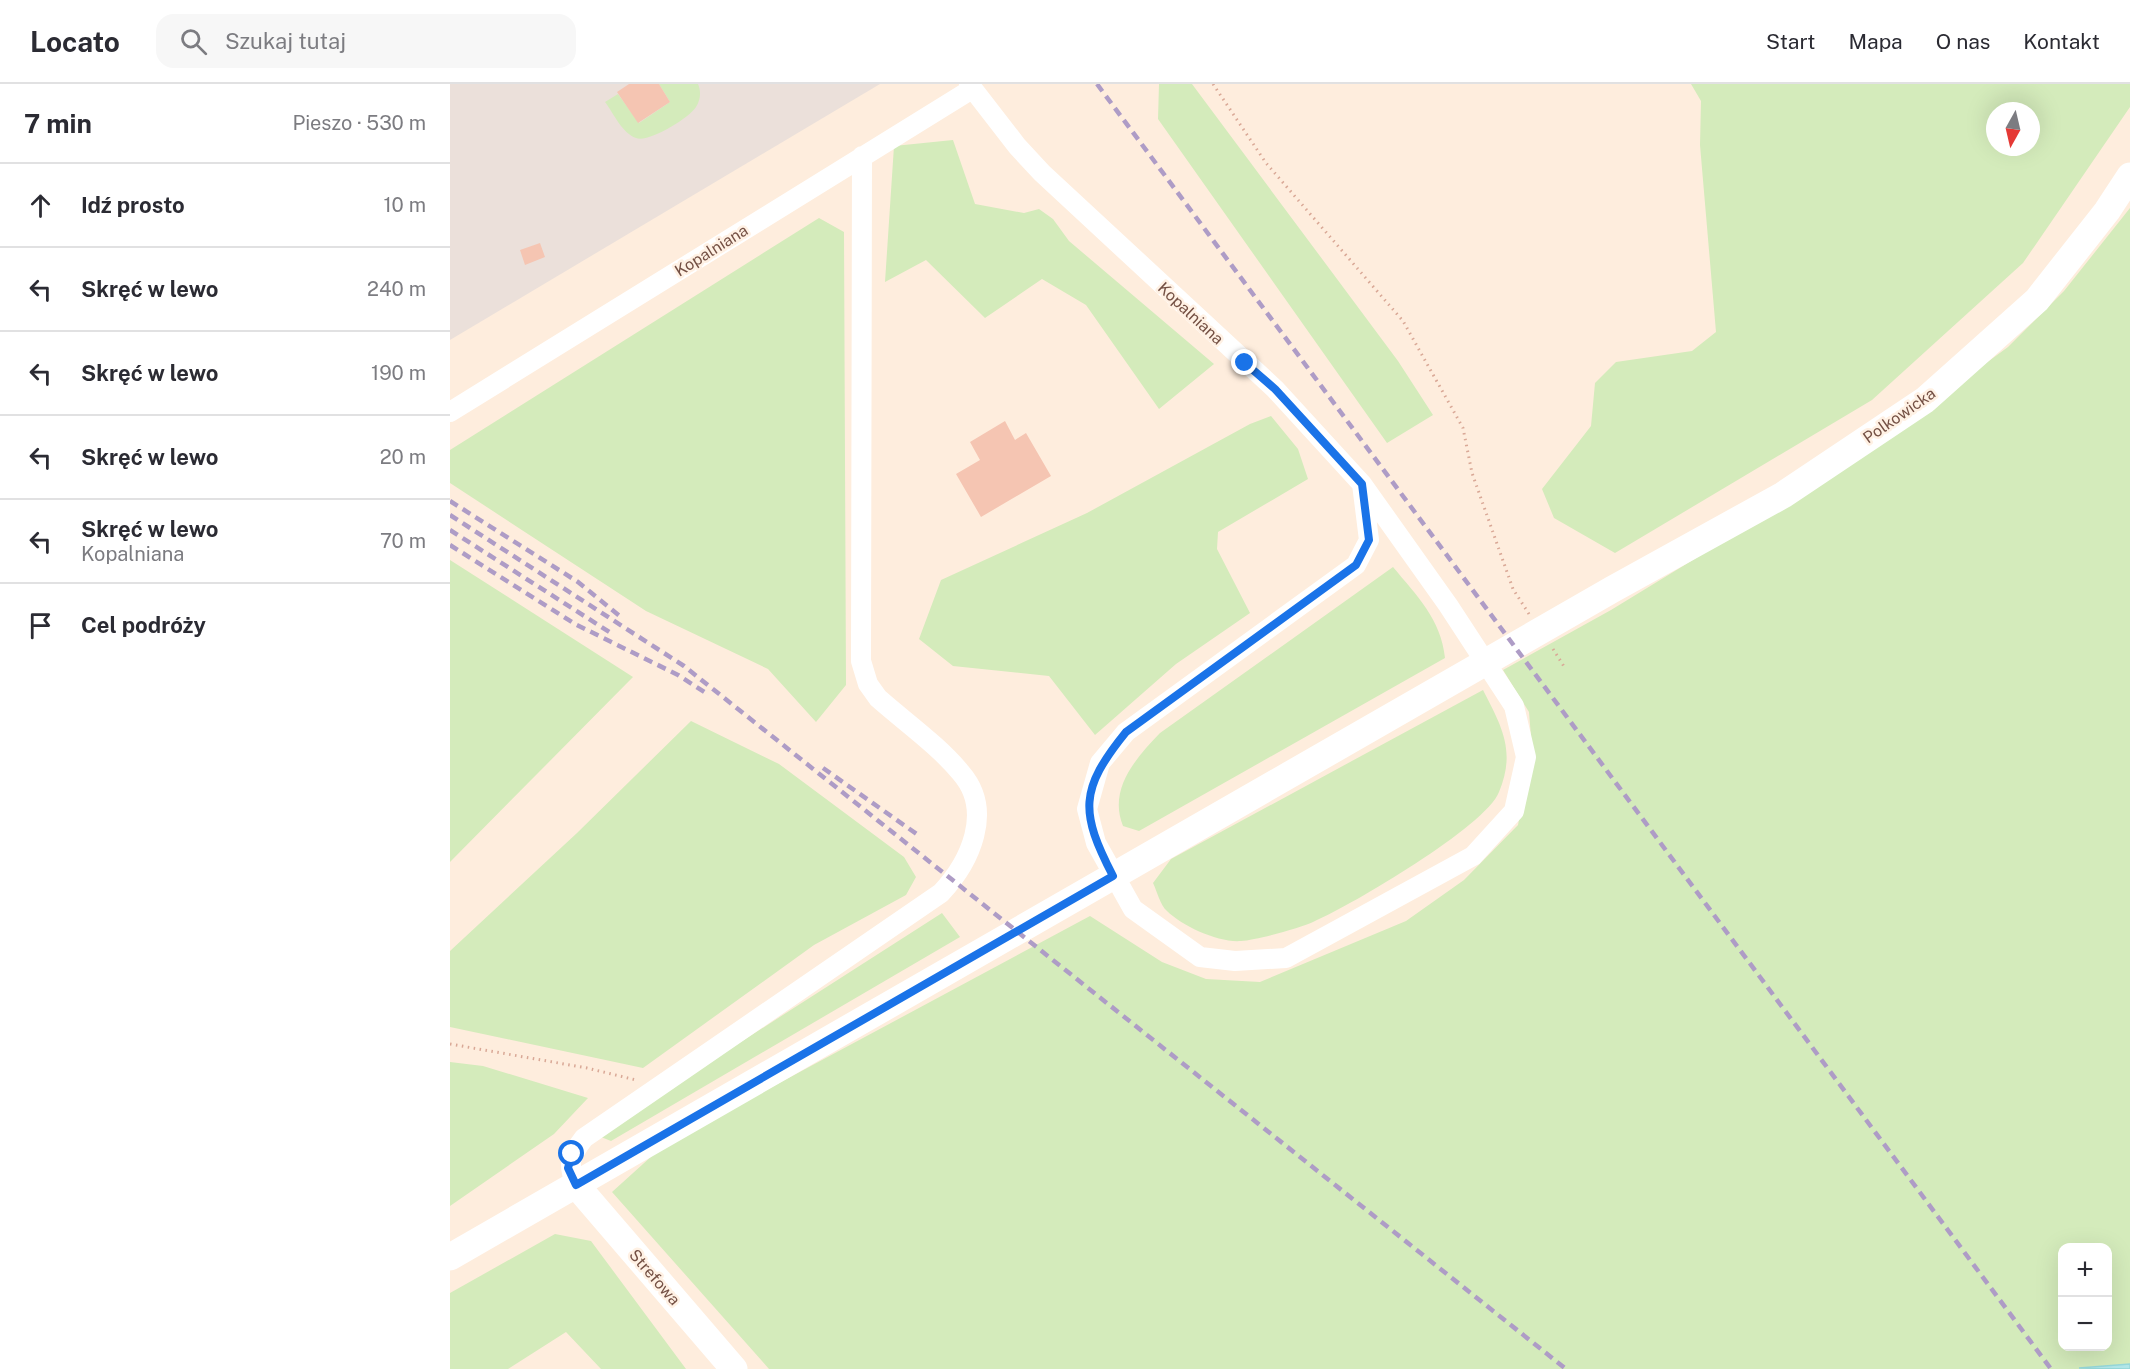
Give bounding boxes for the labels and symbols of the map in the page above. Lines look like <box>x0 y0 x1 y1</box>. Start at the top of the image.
north arrow <box>1986 102 2040 156</box>
street label: Kopalniana <box>671 220 751 280</box>
street label: Kopalniana <box>1154 278 1227 348</box>
route end <box>1231 349 1257 375</box>
street label: Polkowicka <box>1859 384 1939 447</box>
route start <box>558 1140 584 1166</box>
street label: Strefowa <box>625 1246 684 1309</box>

